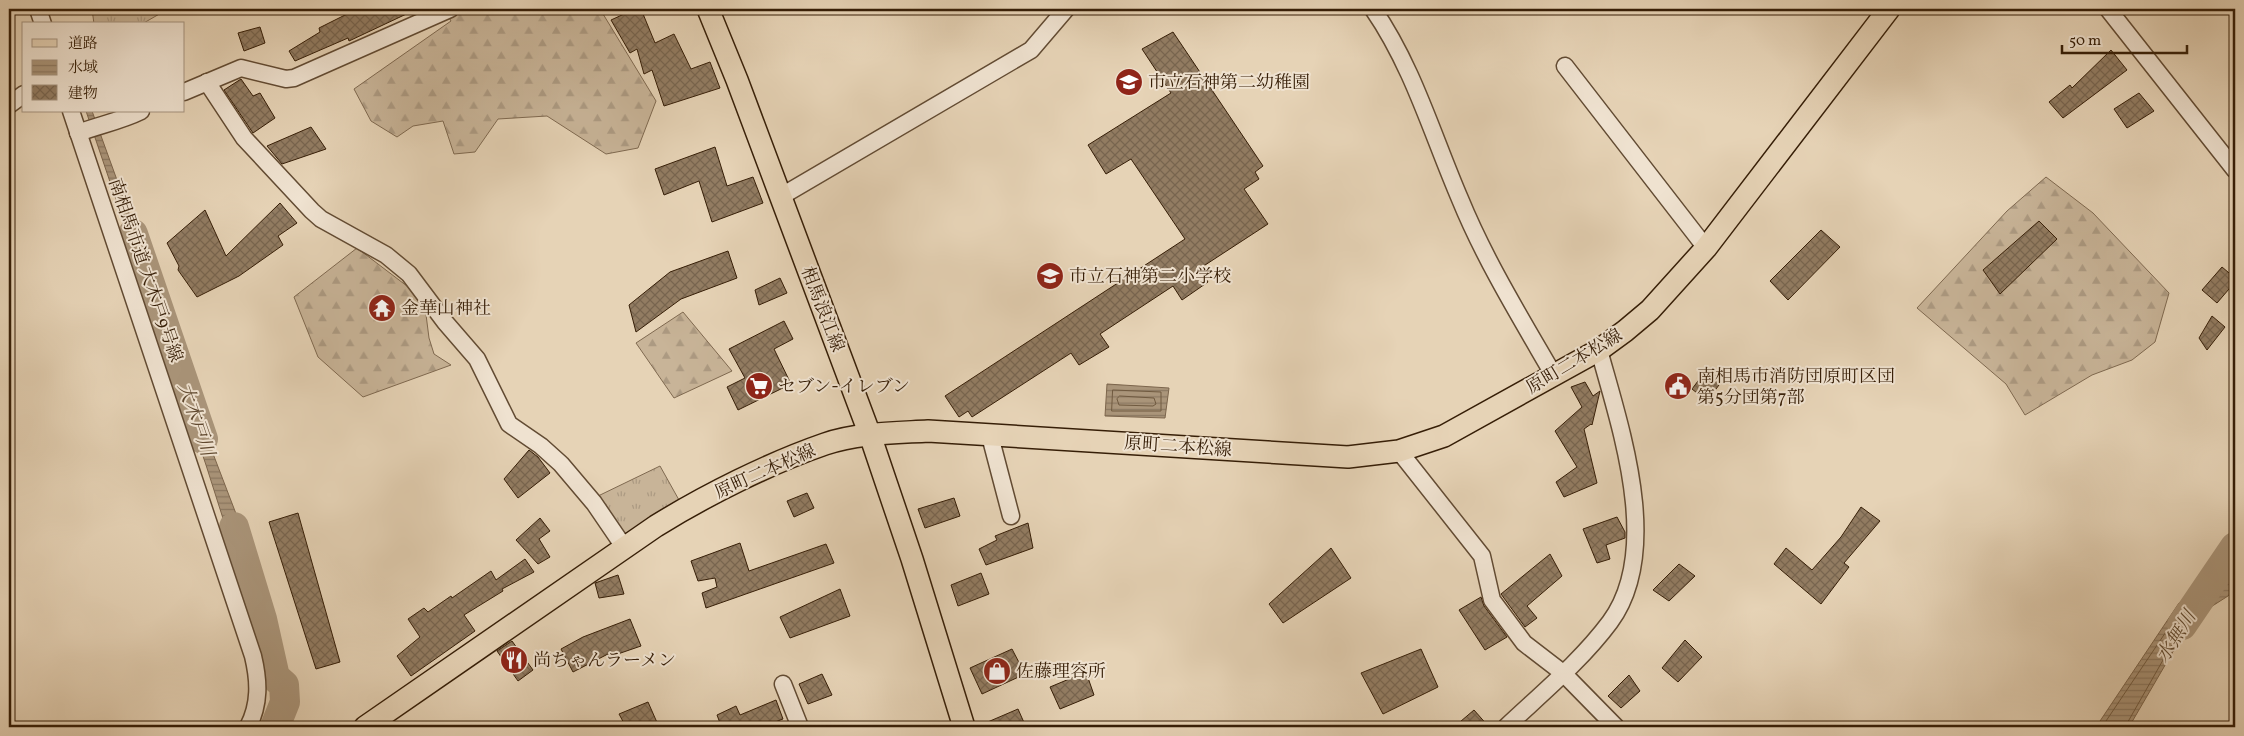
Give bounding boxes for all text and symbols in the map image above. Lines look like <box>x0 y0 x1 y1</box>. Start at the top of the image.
legend <box>22 22 185 112</box>
scale bar <box>2062 22 2186 54</box>
text: 50 m <box>2069 31 2101 52</box>
text: 道路 <box>68 34 98 55</box>
text: 水域 <box>68 58 98 79</box>
school or university icon: 市立石神第二幼稚園 <box>1114 67 1144 97</box>
place label: 市立石神第二幼稚園 <box>1148 71 1310 96</box>
text: 建物 <box>68 84 98 105</box>
street label: 南相馬市道 大木戸9号線 <box>101 175 188 366</box>
school or university icon: 市立石神第二小学校 <box>1035 261 1065 291</box>
street label: 相馬浪江線 <box>794 263 849 356</box>
place label: 市立石神第二小学校 <box>1069 265 1231 290</box>
temple icon: 金華山神社 <box>367 293 397 323</box>
place label: 金華山神社 <box>401 297 491 322</box>
street label: 原町二本松線 <box>1522 324 1627 401</box>
place label: 南相馬市消防団原町区団 第5分団第7部 <box>1697 365 1895 411</box>
supermarket icon: セブン-イレブン <box>744 371 774 401</box>
public building icon: 南相馬市消防団原町区団 第5分団第7部 <box>1663 371 1693 401</box>
place label: セブン-イレブン <box>778 375 910 400</box>
water label: 大木戸川 <box>170 379 220 462</box>
street label: 原町二本松線 <box>1123 431 1233 464</box>
street label: 原町二本松線 <box>711 439 820 506</box>
water label: 水無川 <box>2151 604 2204 668</box>
restaurant icon: 尚ちゃんラーメン <box>499 645 529 675</box>
place label: 尚ちゃんラーメン <box>533 649 676 674</box>
shop icon: 佐藤理容所 <box>982 656 1012 686</box>
place label: 佐藤理容所 <box>1016 660 1106 685</box>

